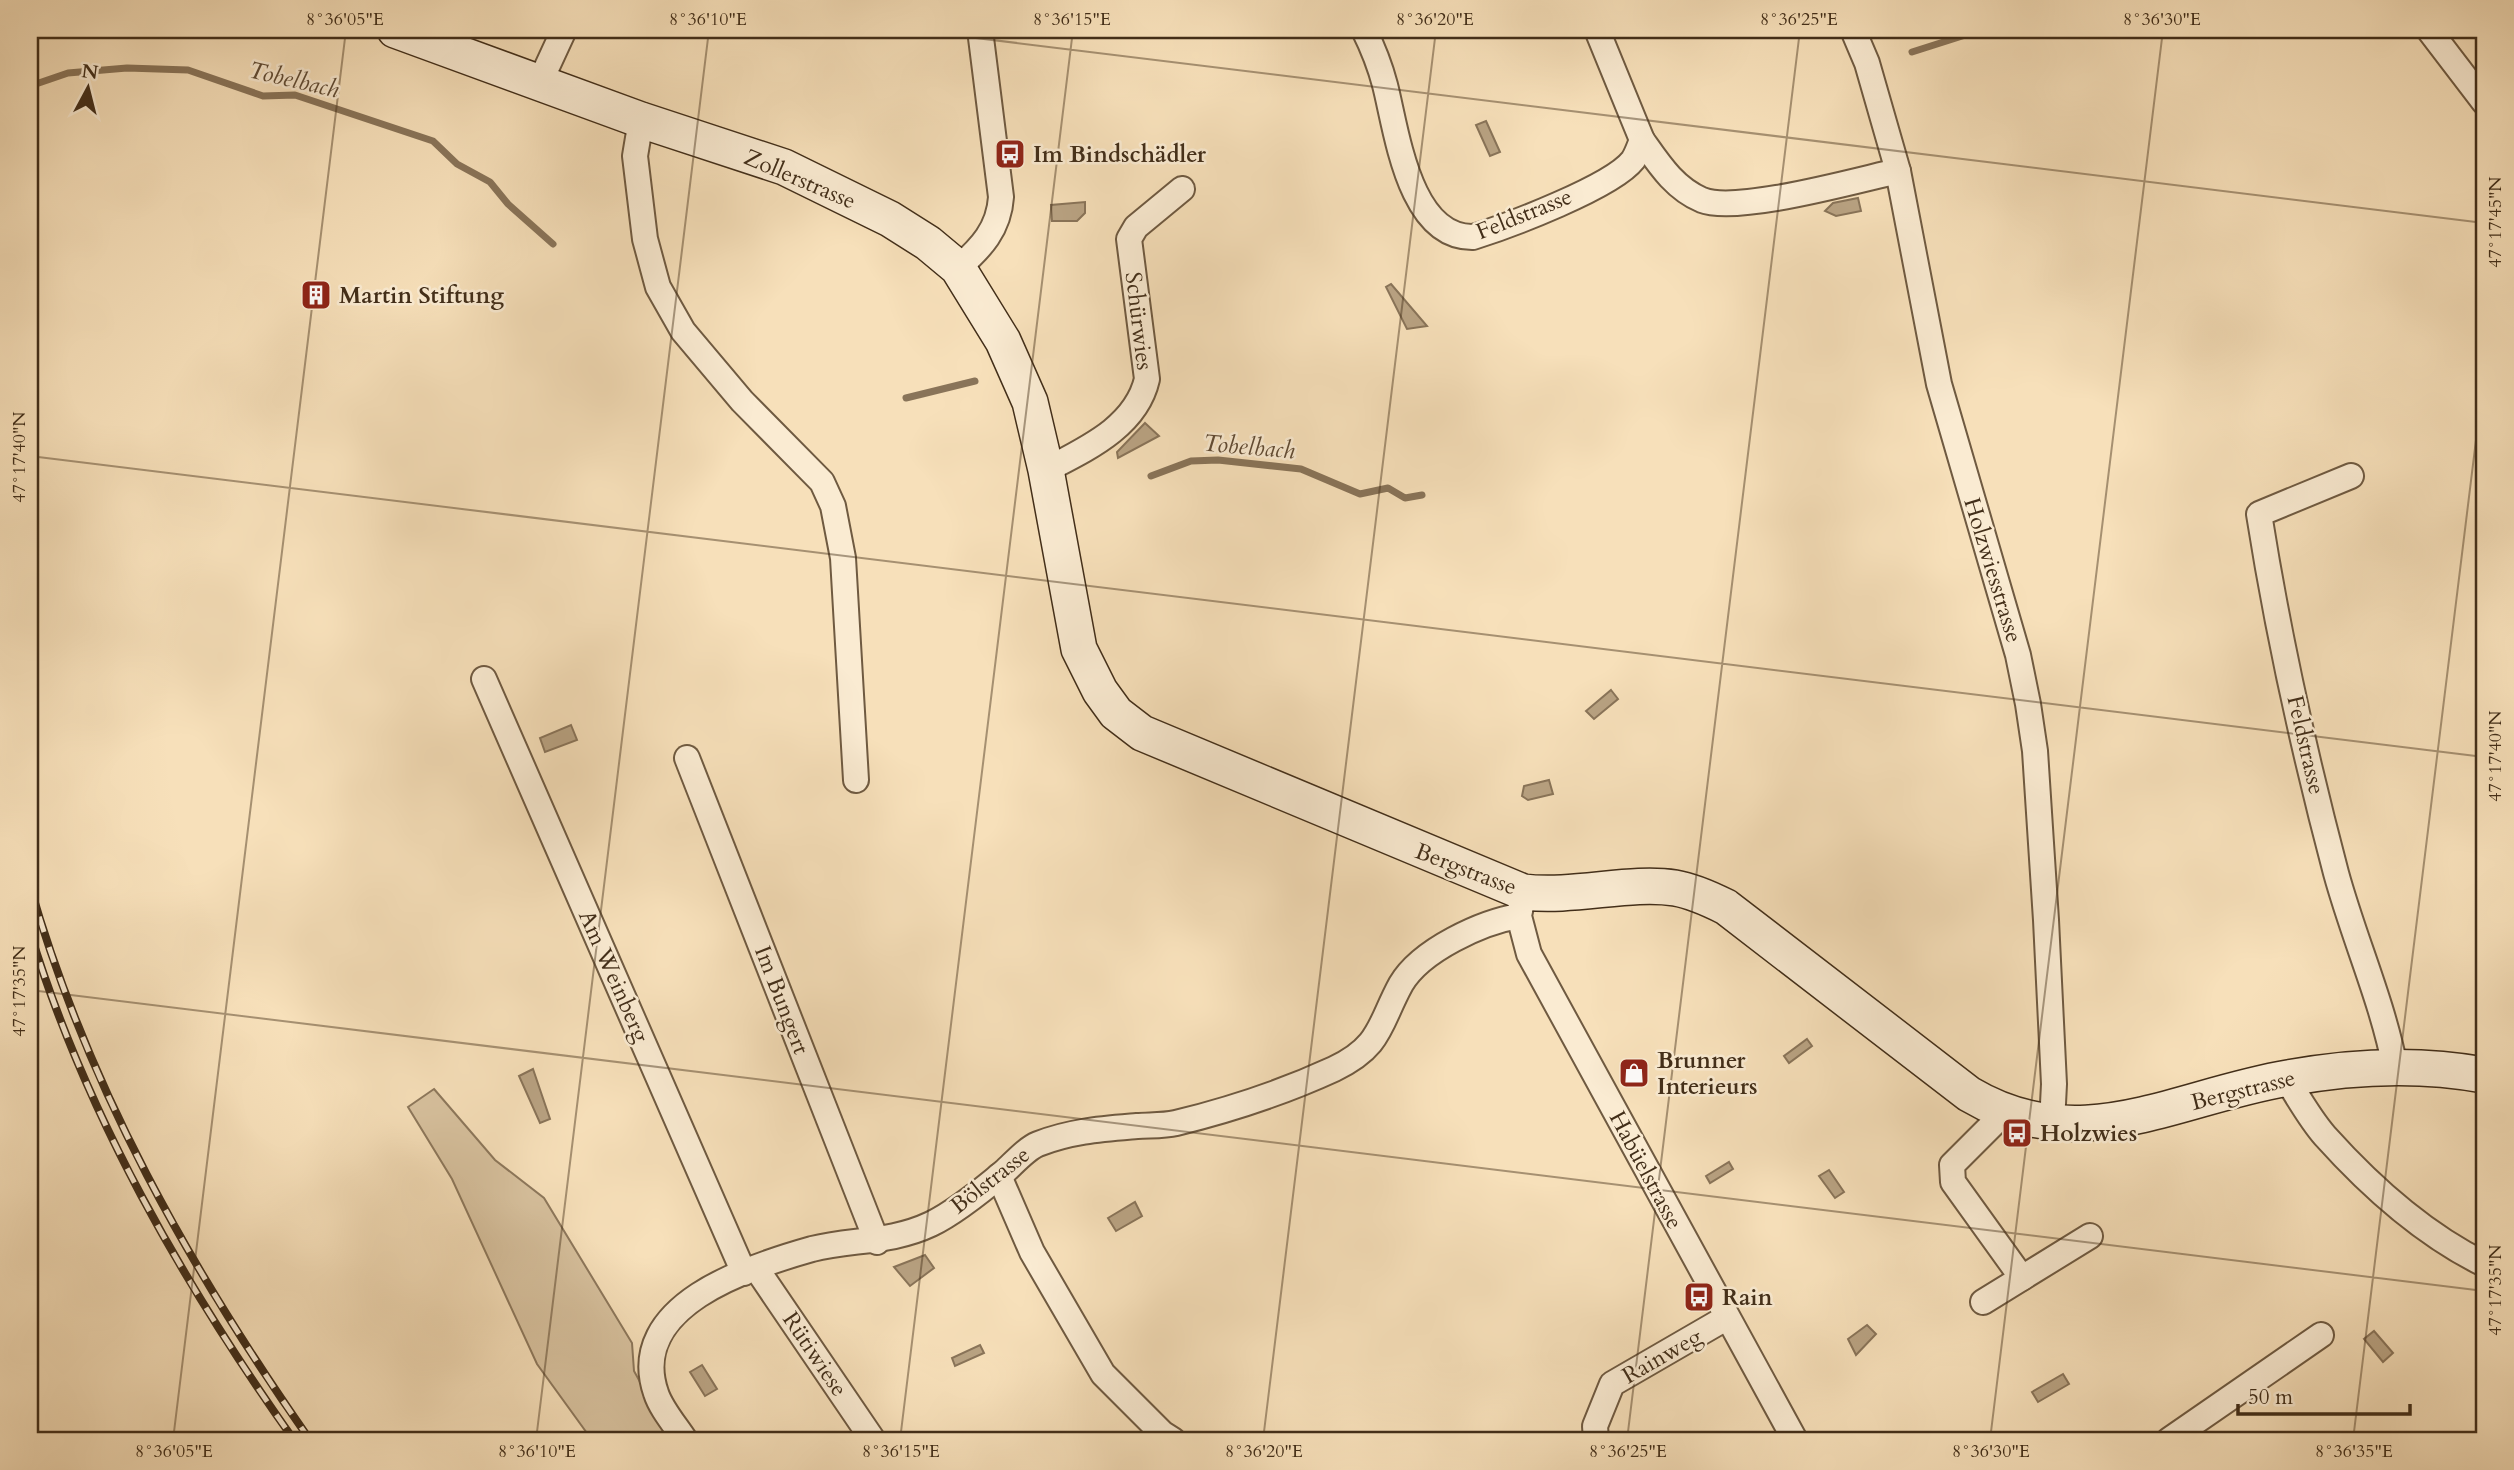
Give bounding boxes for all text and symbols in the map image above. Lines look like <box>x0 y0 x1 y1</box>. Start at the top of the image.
text: 8°36'05"E <box>306 7 384 32</box>
text: 8°36'10"E <box>669 7 747 32</box>
text: 8°36'15"E <box>1033 7 1111 32</box>
text: 8°36'20"E <box>1396 7 1474 32</box>
text: 8°36'25"E <box>1760 7 1838 32</box>
text: 8°36'30"E <box>2123 7 2201 32</box>
north arrow <box>52 52 122 122</box>
water label: Tobelbach <box>246 54 343 107</box>
text: N <box>80 58 100 86</box>
bus stop icon: Im Bindschädler <box>993 137 1027 171</box>
place label: Im Bindschädler <box>1033 139 1207 170</box>
street label: Zollerstrasse <box>739 142 861 216</box>
text: 47°17'45"N <box>2483 176 2508 268</box>
street label: Feldstrasse <box>1471 181 1577 247</box>
street label: Schürwies <box>1118 270 1160 372</box>
building icon: Martin Stiftung <box>299 278 333 312</box>
place label: Martin Stiftung <box>339 280 504 311</box>
text: 47°17'40"N <box>7 411 32 503</box>
water label: Tobelbach <box>1202 427 1297 467</box>
street label: Holzwiesstrasse <box>1956 494 2030 646</box>
street label: Feldstrasse <box>2280 692 2332 798</box>
text: 47°17'40"N <box>2483 710 2508 802</box>
street label: Bergstrasse <box>1411 835 1521 903</box>
street label: Am Weinberg <box>571 905 657 1047</box>
street label: Im Bungert <box>747 941 817 1059</box>
text: 47°17'35"N <box>7 945 32 1037</box>
place label: Brunner Interieurs <box>1657 1045 1758 1102</box>
shop icon: Brunner Interieurs <box>1617 1056 1651 1090</box>
street label: Bergstrasse <box>2188 1062 2298 1118</box>
street label: Habüelstrasse <box>1602 1106 1690 1234</box>
bus stop icon: Holzwies <box>2000 1116 2034 1150</box>
place label: Holzwies <box>2040 1118 2137 1149</box>
street label: Bölstrasse <box>944 1139 1036 1221</box>
text: 47°17'35"N <box>2483 1244 2508 1336</box>
bus stop icon: Rain <box>1682 1280 1716 1314</box>
place label: Rain <box>1722 1282 1773 1313</box>
street label: Rütiwiese <box>775 1306 855 1402</box>
street label: Rainweg <box>1616 1321 1708 1391</box>
scale bar <box>2238 1372 2409 1416</box>
text: 50 m <box>2248 1383 2293 1412</box>
text: 8°36'05"E <box>135 1439 213 1464</box>
text: 8°36'10"E <box>498 1439 576 1464</box>
text: 8°36'15"E <box>862 1439 940 1464</box>
text: 8°36'20"E <box>1225 1439 1303 1464</box>
text: 8°36'25"E <box>1589 1439 1667 1464</box>
text: 8°36'30"E <box>1952 1439 2030 1464</box>
text: 8°36'35"E <box>2315 1439 2393 1464</box>

